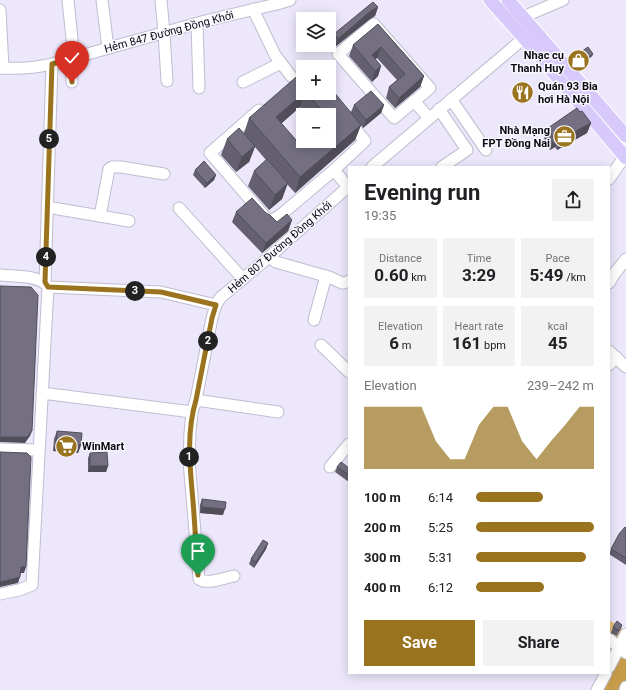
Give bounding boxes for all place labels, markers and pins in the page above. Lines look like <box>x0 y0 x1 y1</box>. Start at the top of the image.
pin <box>55 41 89 82</box>
shop icon: Nhạc cụ Thanh Huy <box>566 48 592 74</box>
place label: Nhạc cụ Thanh Huy <box>511 49 564 75</box>
restaurant icon: Quán 93 Bia hơi Hà Nội <box>509 79 535 105</box>
place label: Quán 93 Bia hơi Hà Nội <box>538 80 598 106</box>
office icon: Nhà Mạng FPT Đồng Nai <box>552 123 578 149</box>
place label: Nhà Mạng FPT Đồng Nai <box>482 124 550 150</box>
pin: 5 <box>39 129 59 149</box>
pin: 4 <box>36 247 56 267</box>
pin: 3 <box>125 281 145 301</box>
pin: 2 <box>198 331 218 351</box>
supermarket icon: WinMart <box>53 433 79 459</box>
place label: WinMart <box>82 440 125 453</box>
pin: 1 <box>179 447 199 467</box>
pin <box>181 534 215 575</box>

